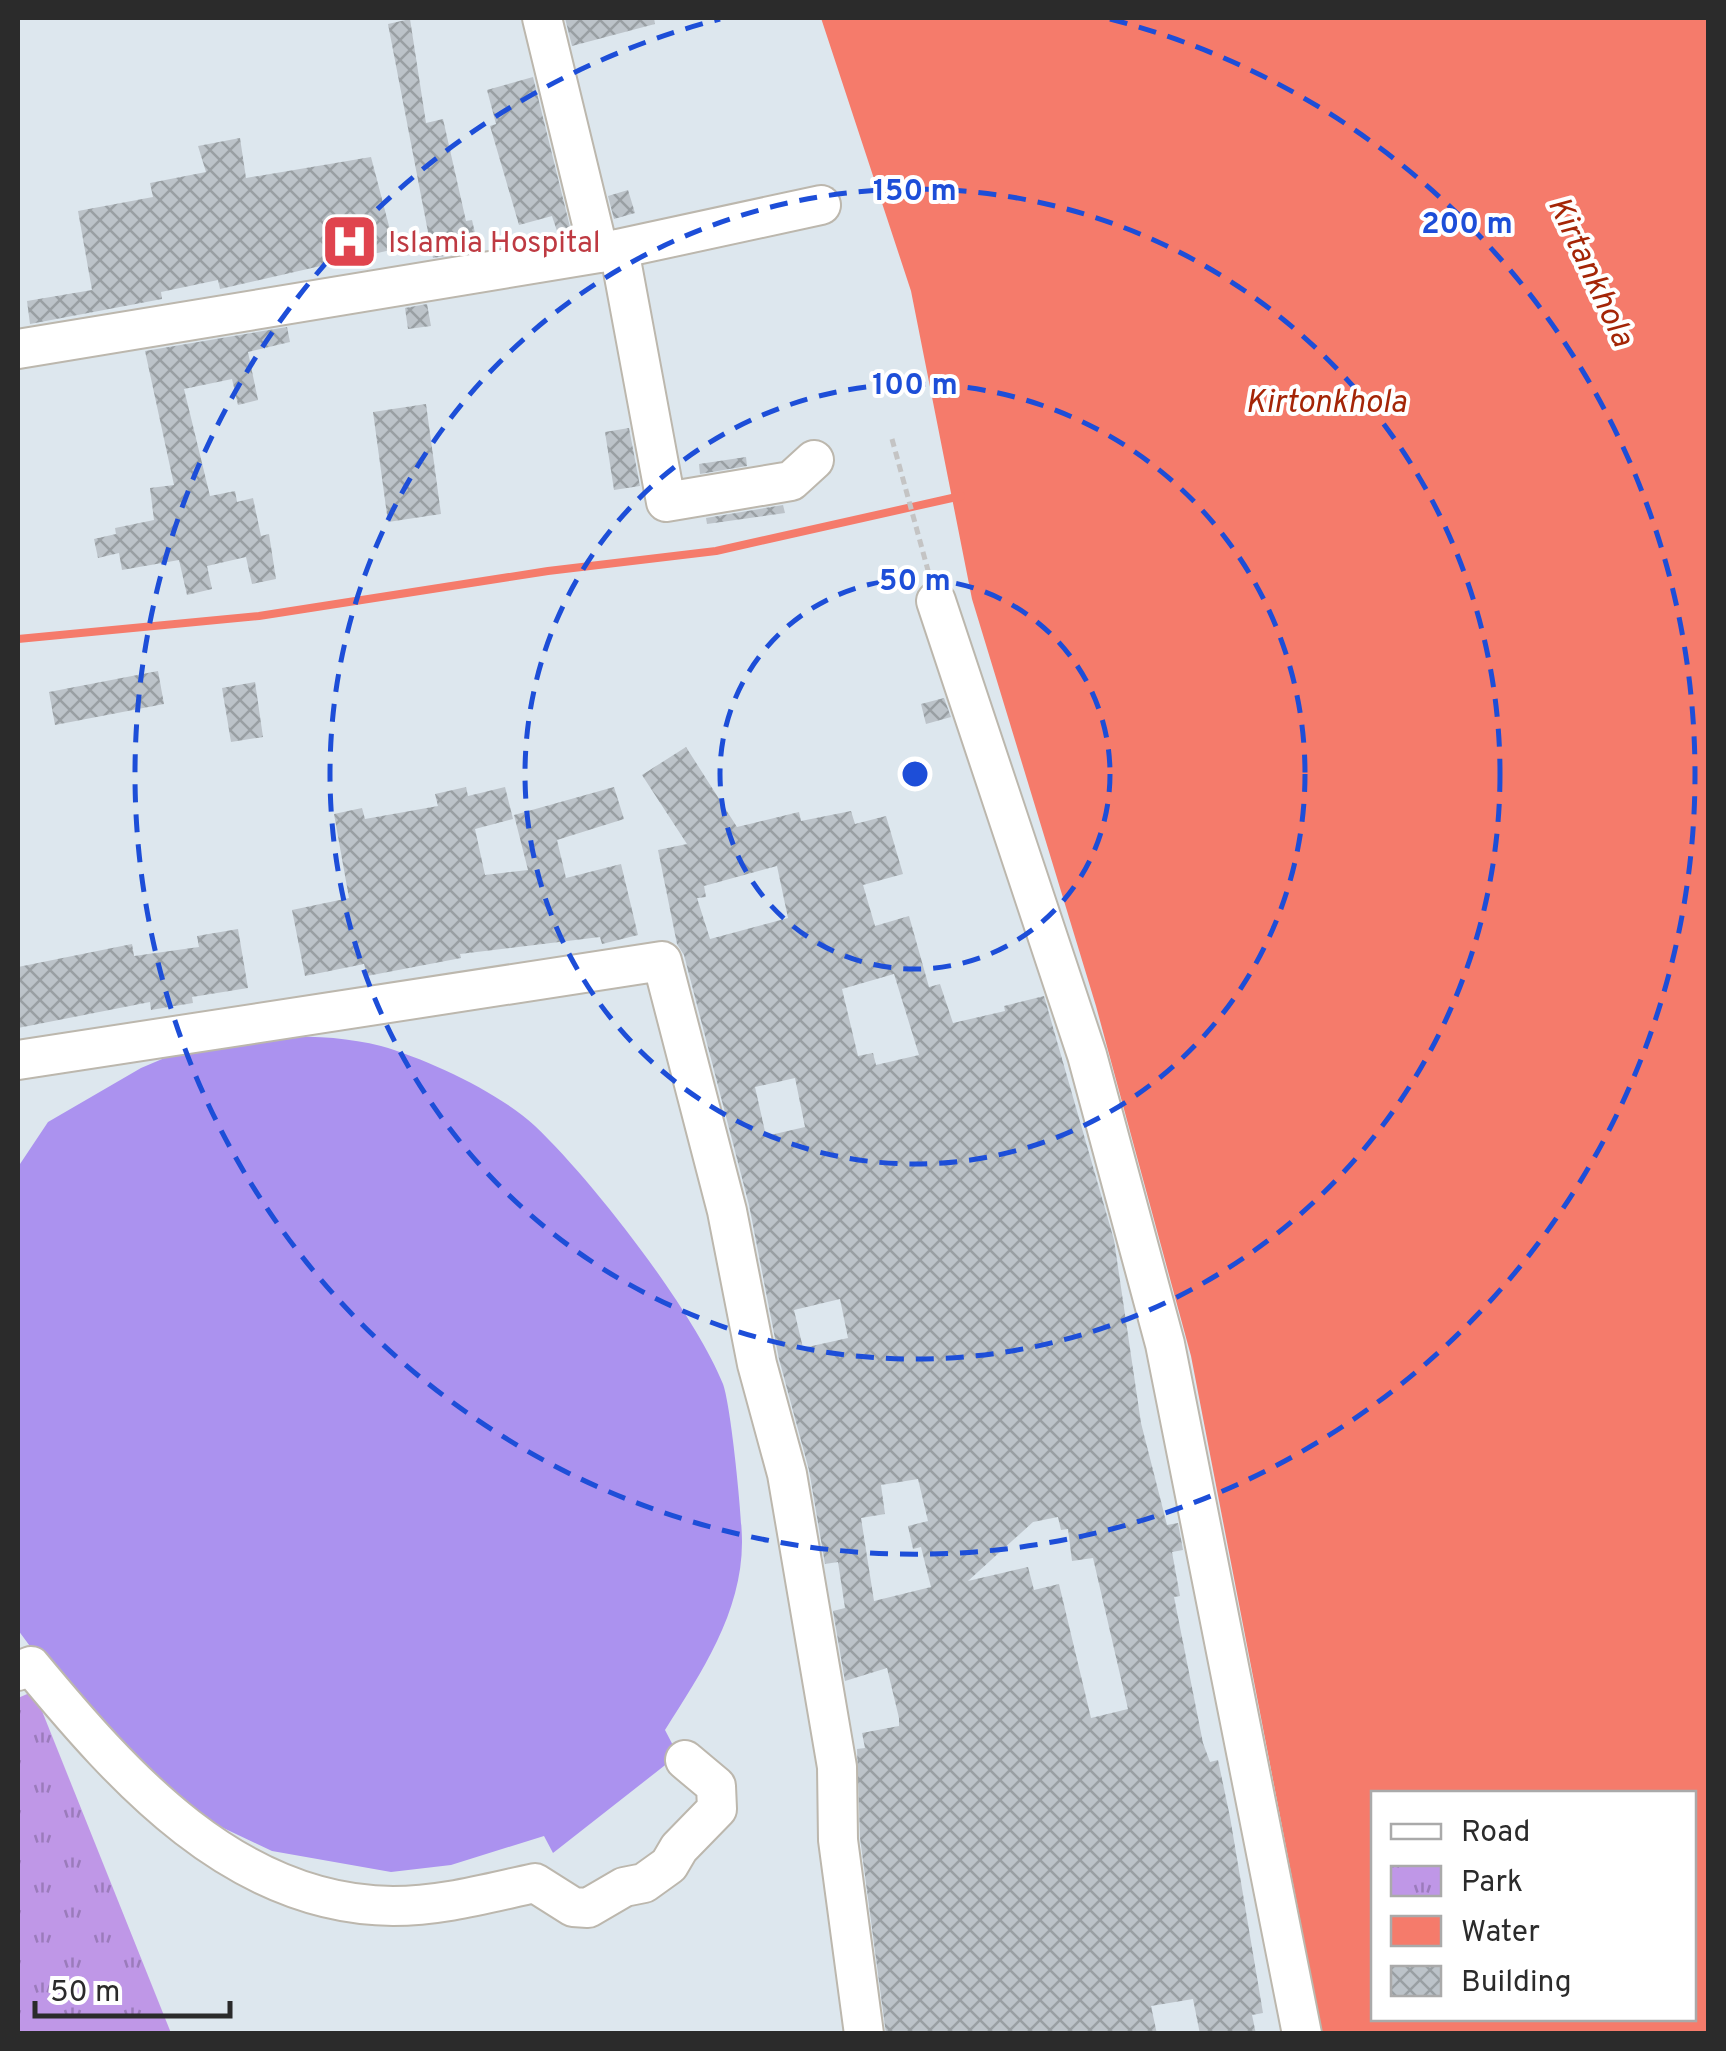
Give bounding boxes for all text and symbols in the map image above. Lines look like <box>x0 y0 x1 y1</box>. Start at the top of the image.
text: 150 m <box>873 174 957 211</box>
water label: Kirtankhola <box>1537 191 1642 354</box>
text: 200 m <box>1421 207 1513 244</box>
hospital icon: Islamia Hospital <box>319 212 379 272</box>
place label: Islamia Hospital <box>388 226 601 263</box>
text: 100 m <box>872 368 958 405</box>
water label: Kirtonkhola <box>1245 384 1407 424</box>
text: 50 m <box>879 564 951 601</box>
centre of rings <box>897 756 933 792</box>
legend <box>1371 1791 1696 2021</box>
text: Road <box>1461 1815 1530 1852</box>
text: Park <box>1461 1865 1523 1902</box>
text: Water <box>1461 1915 1540 1952</box>
scale bar <box>35 1956 230 2018</box>
text: Building <box>1461 1965 1572 2002</box>
text: 50 m <box>50 1975 120 2012</box>

